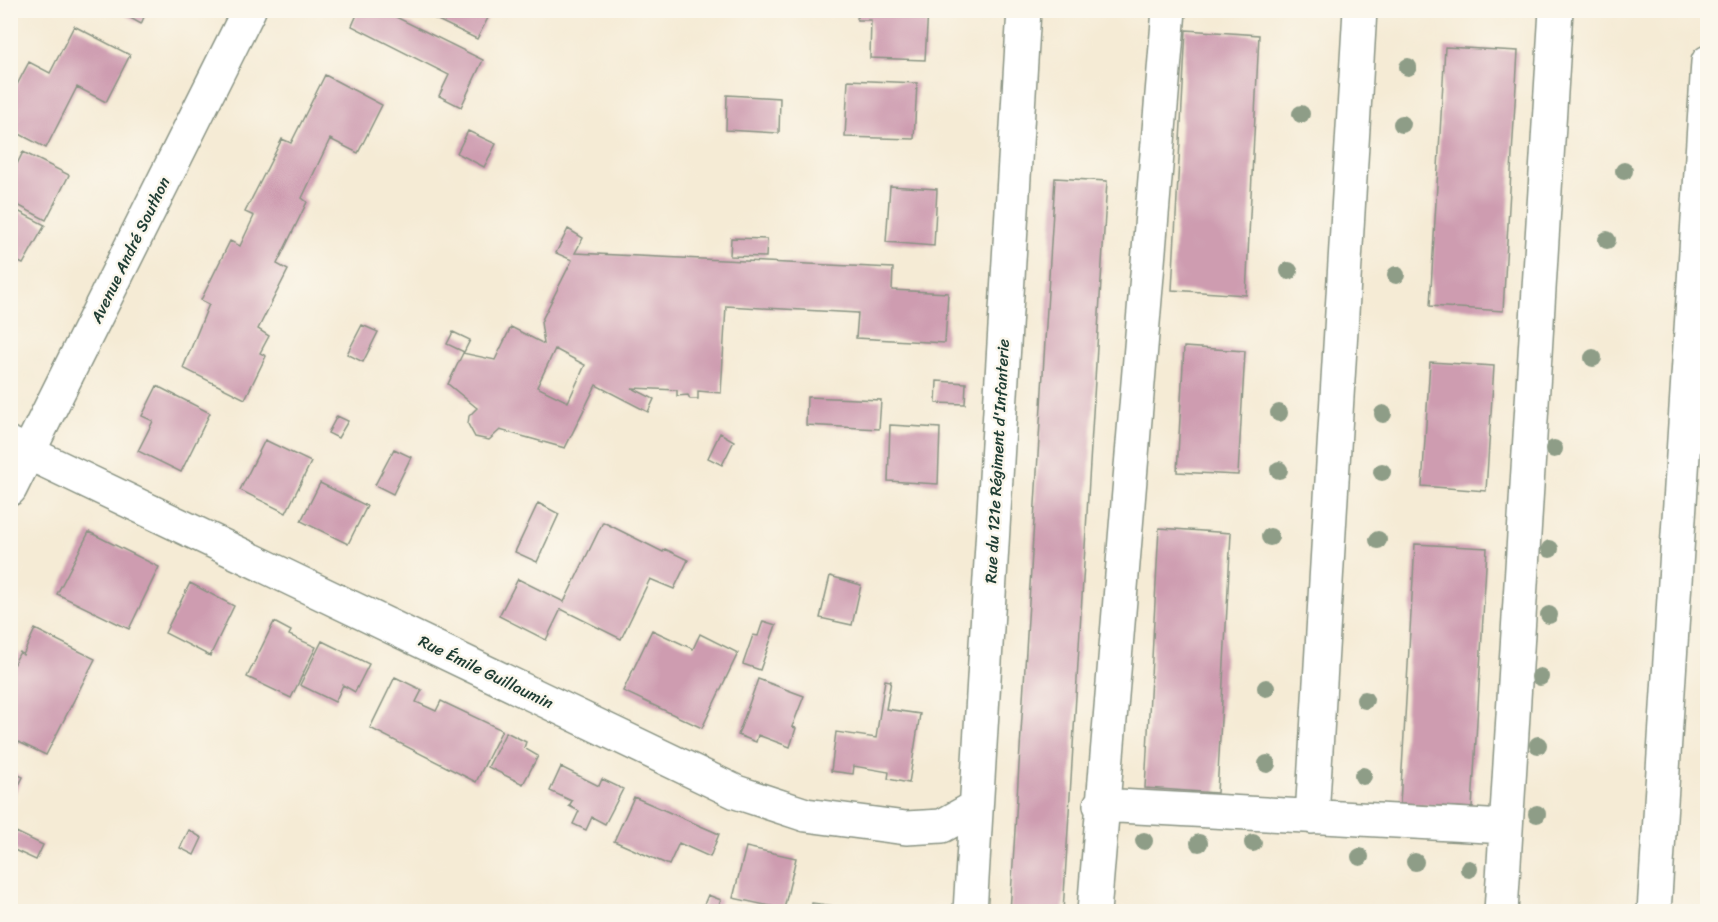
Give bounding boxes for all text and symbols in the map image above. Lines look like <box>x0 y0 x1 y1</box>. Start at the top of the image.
street label: Avenue André Southon <box>81 171 178 329</box>
street label: Rue du 121e Régiment d'Infanterie <box>976 338 1018 584</box>
street label: Rue Émile Guillaumin <box>413 627 559 717</box>

